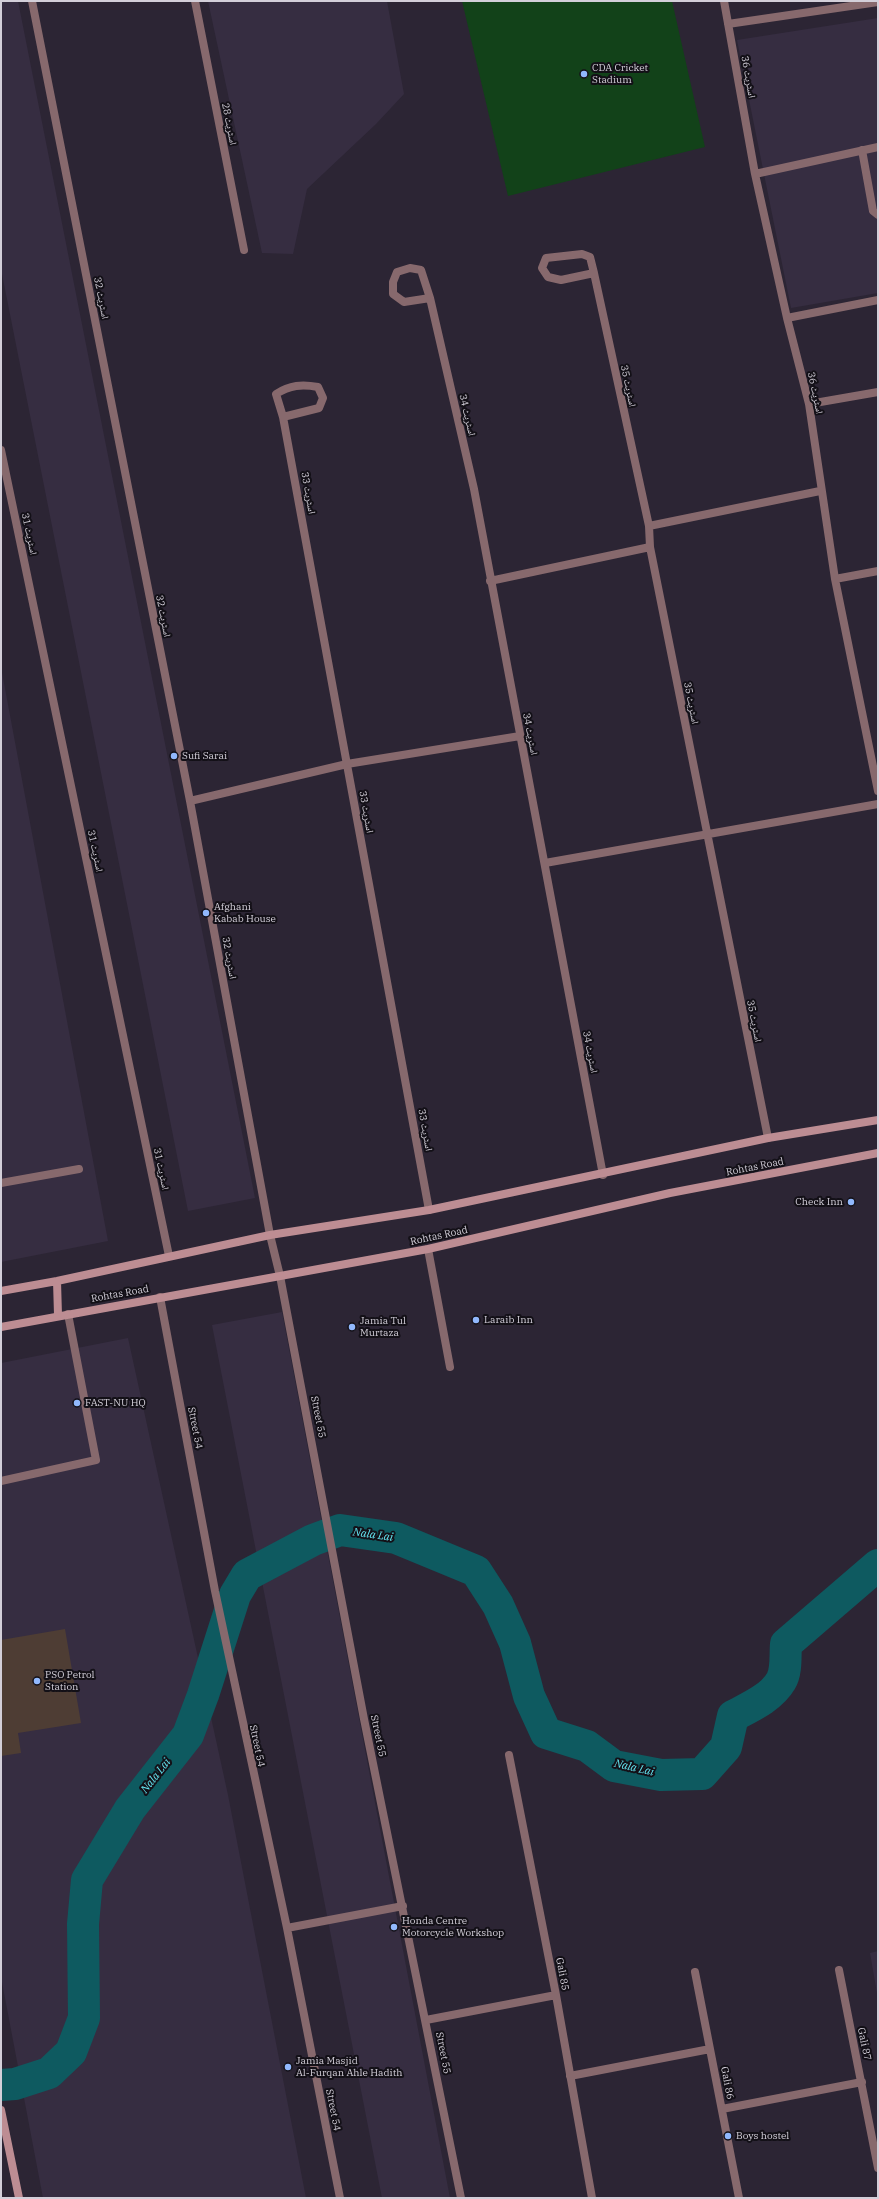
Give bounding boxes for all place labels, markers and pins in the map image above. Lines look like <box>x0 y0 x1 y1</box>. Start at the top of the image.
place label: CDA Cricket Stadium <box>592 62 648 86</box>
marker: CDA Cricket Stadium <box>579 69 589 79</box>
place label: Sufi Sarai <box>182 750 227 762</box>
marker: Sufi Sarai <box>169 751 179 761</box>
place label: Afghani Kabab House <box>214 901 276 924</box>
marker: Afghani Kabab House <box>201 908 211 918</box>
place label: Check Inn <box>795 1196 843 1208</box>
marker: Check Inn <box>846 1197 856 1207</box>
place label: Laraib Inn <box>484 1314 533 1326</box>
place label: Jamia Tul Murtaza <box>360 1315 406 1338</box>
marker: Laraib Inn <box>471 1315 481 1325</box>
marker: Jamia Tul Murtaza <box>347 1322 357 1332</box>
place label: FAST-NU HQ <box>85 1397 146 1409</box>
marker: FAST-NU HQ <box>72 1398 82 1408</box>
place label: PSO Petrol Station <box>45 1669 95 1692</box>
marker: PSO Petrol Station <box>32 1676 42 1686</box>
place label: Honda Centre Motorcycle Workshop <box>402 1915 504 1938</box>
marker: Honda Centre Motorcycle Workshop <box>389 1922 399 1932</box>
place label: Jamia Masjid Al-Furqan Ahle Hadith <box>296 2055 402 2078</box>
marker: Jamia Masjid Al-Furqan Ahle Hadith <box>283 2062 293 2072</box>
place label: Boys hostel <box>736 2130 789 2142</box>
marker: Boys hostel <box>723 2131 733 2141</box>

